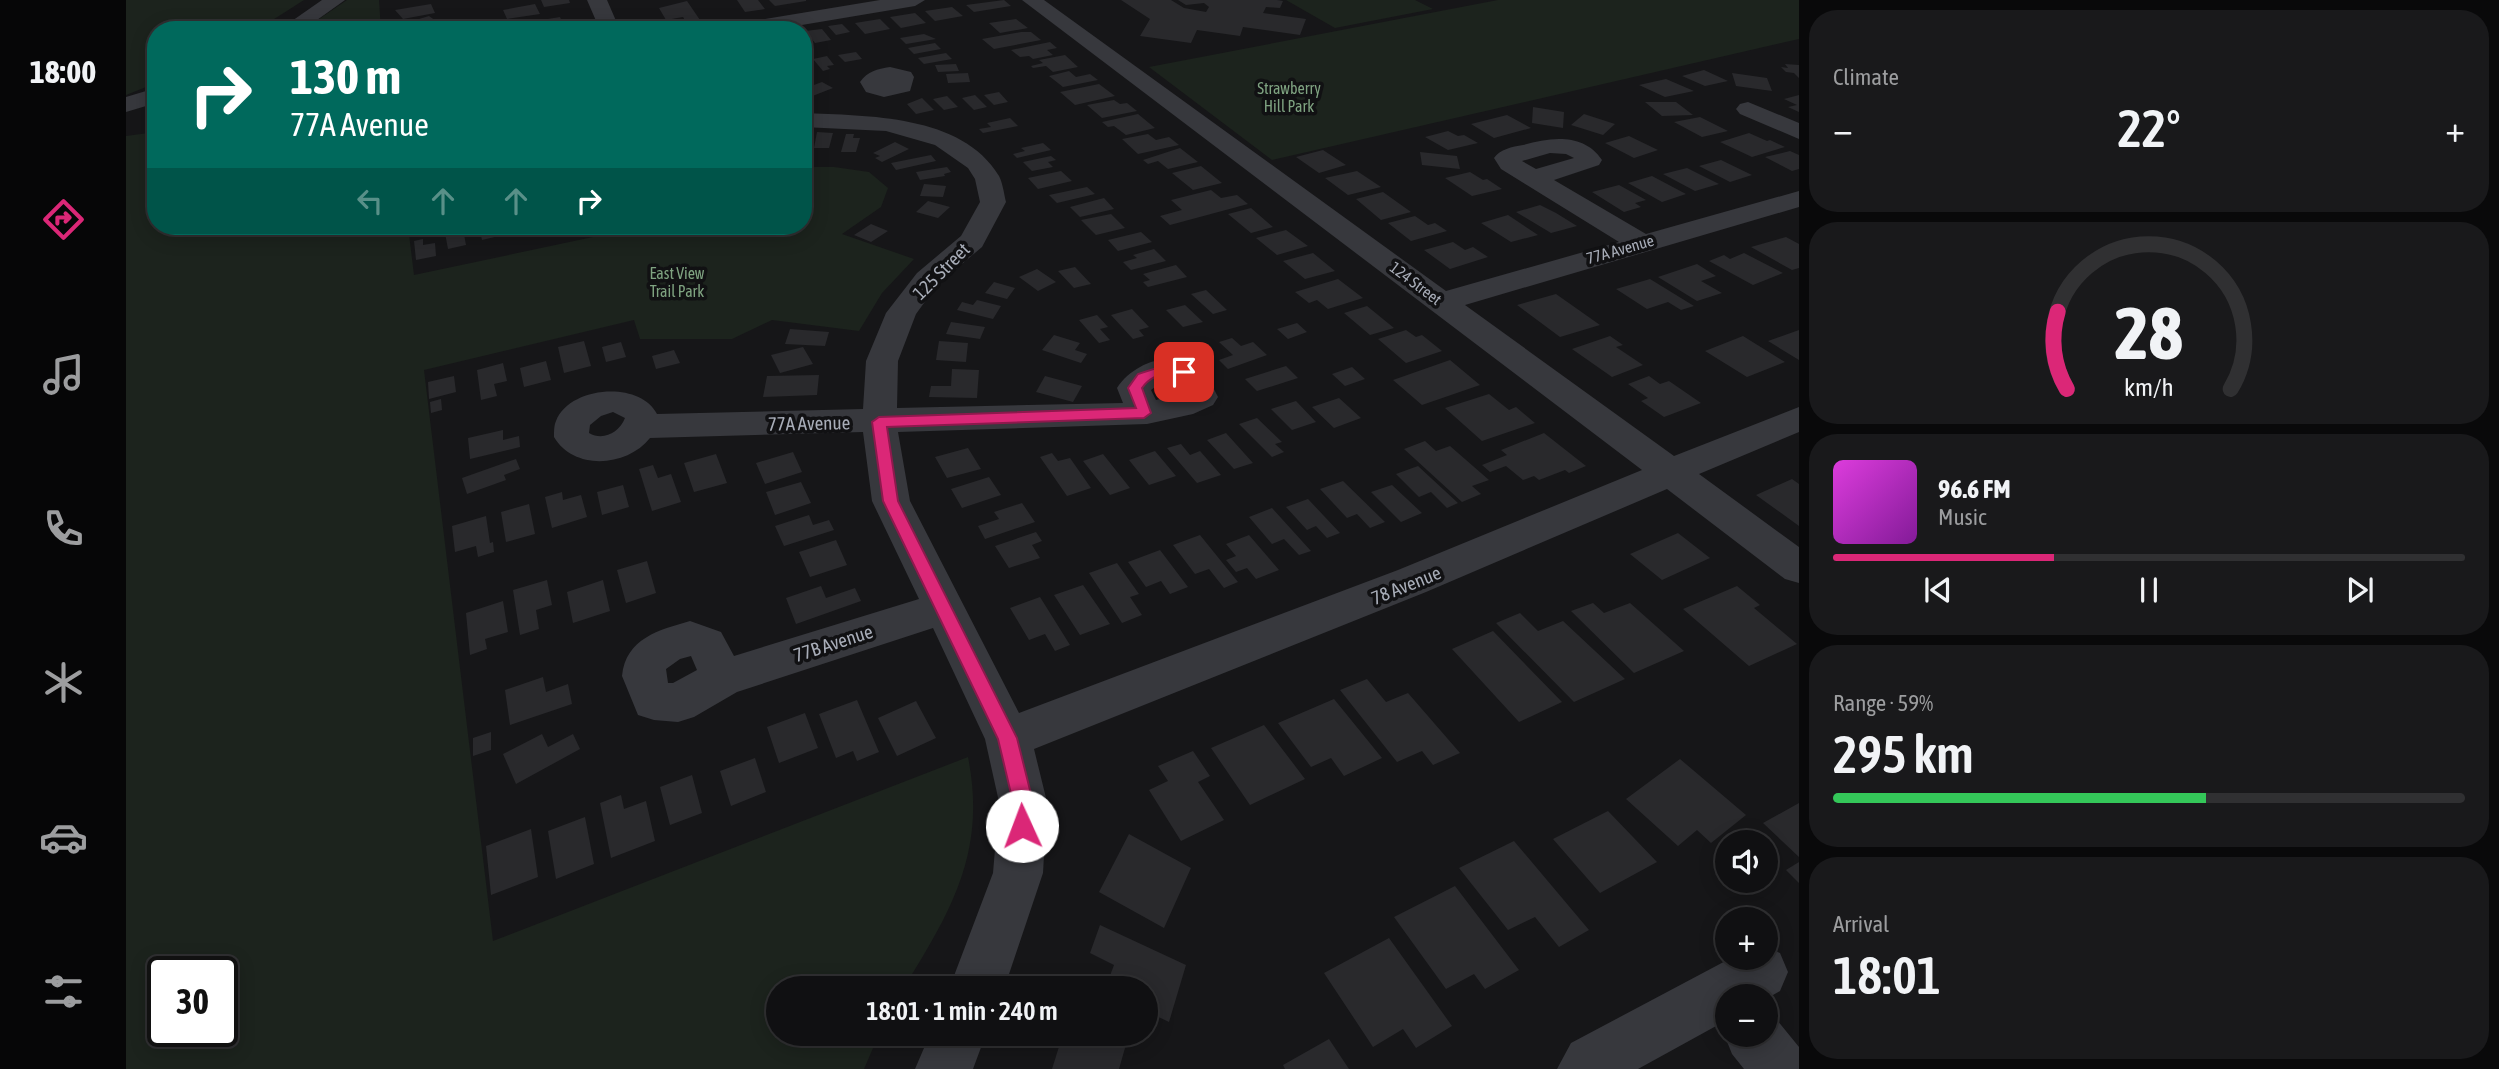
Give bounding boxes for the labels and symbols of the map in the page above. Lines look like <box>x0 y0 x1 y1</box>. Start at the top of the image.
park label: Strawberry Hill Park <box>1257 79 1321 115</box>
street label: 77A Avenue <box>1584 231 1656 267</box>
street label: 125 Street <box>908 238 974 304</box>
street label: 124 Street <box>1387 258 1446 308</box>
park label: East View Trail Park <box>650 264 705 300</box>
pin <box>1154 342 1214 402</box>
street label: 77A Avenue <box>768 411 850 435</box>
street label: 78 Avenue <box>1368 561 1444 609</box>
street label: 77B Avenue <box>791 620 875 666</box>
position arrow <box>985 789 1059 863</box>
speed limit sign: 30 <box>147 956 238 1047</box>

